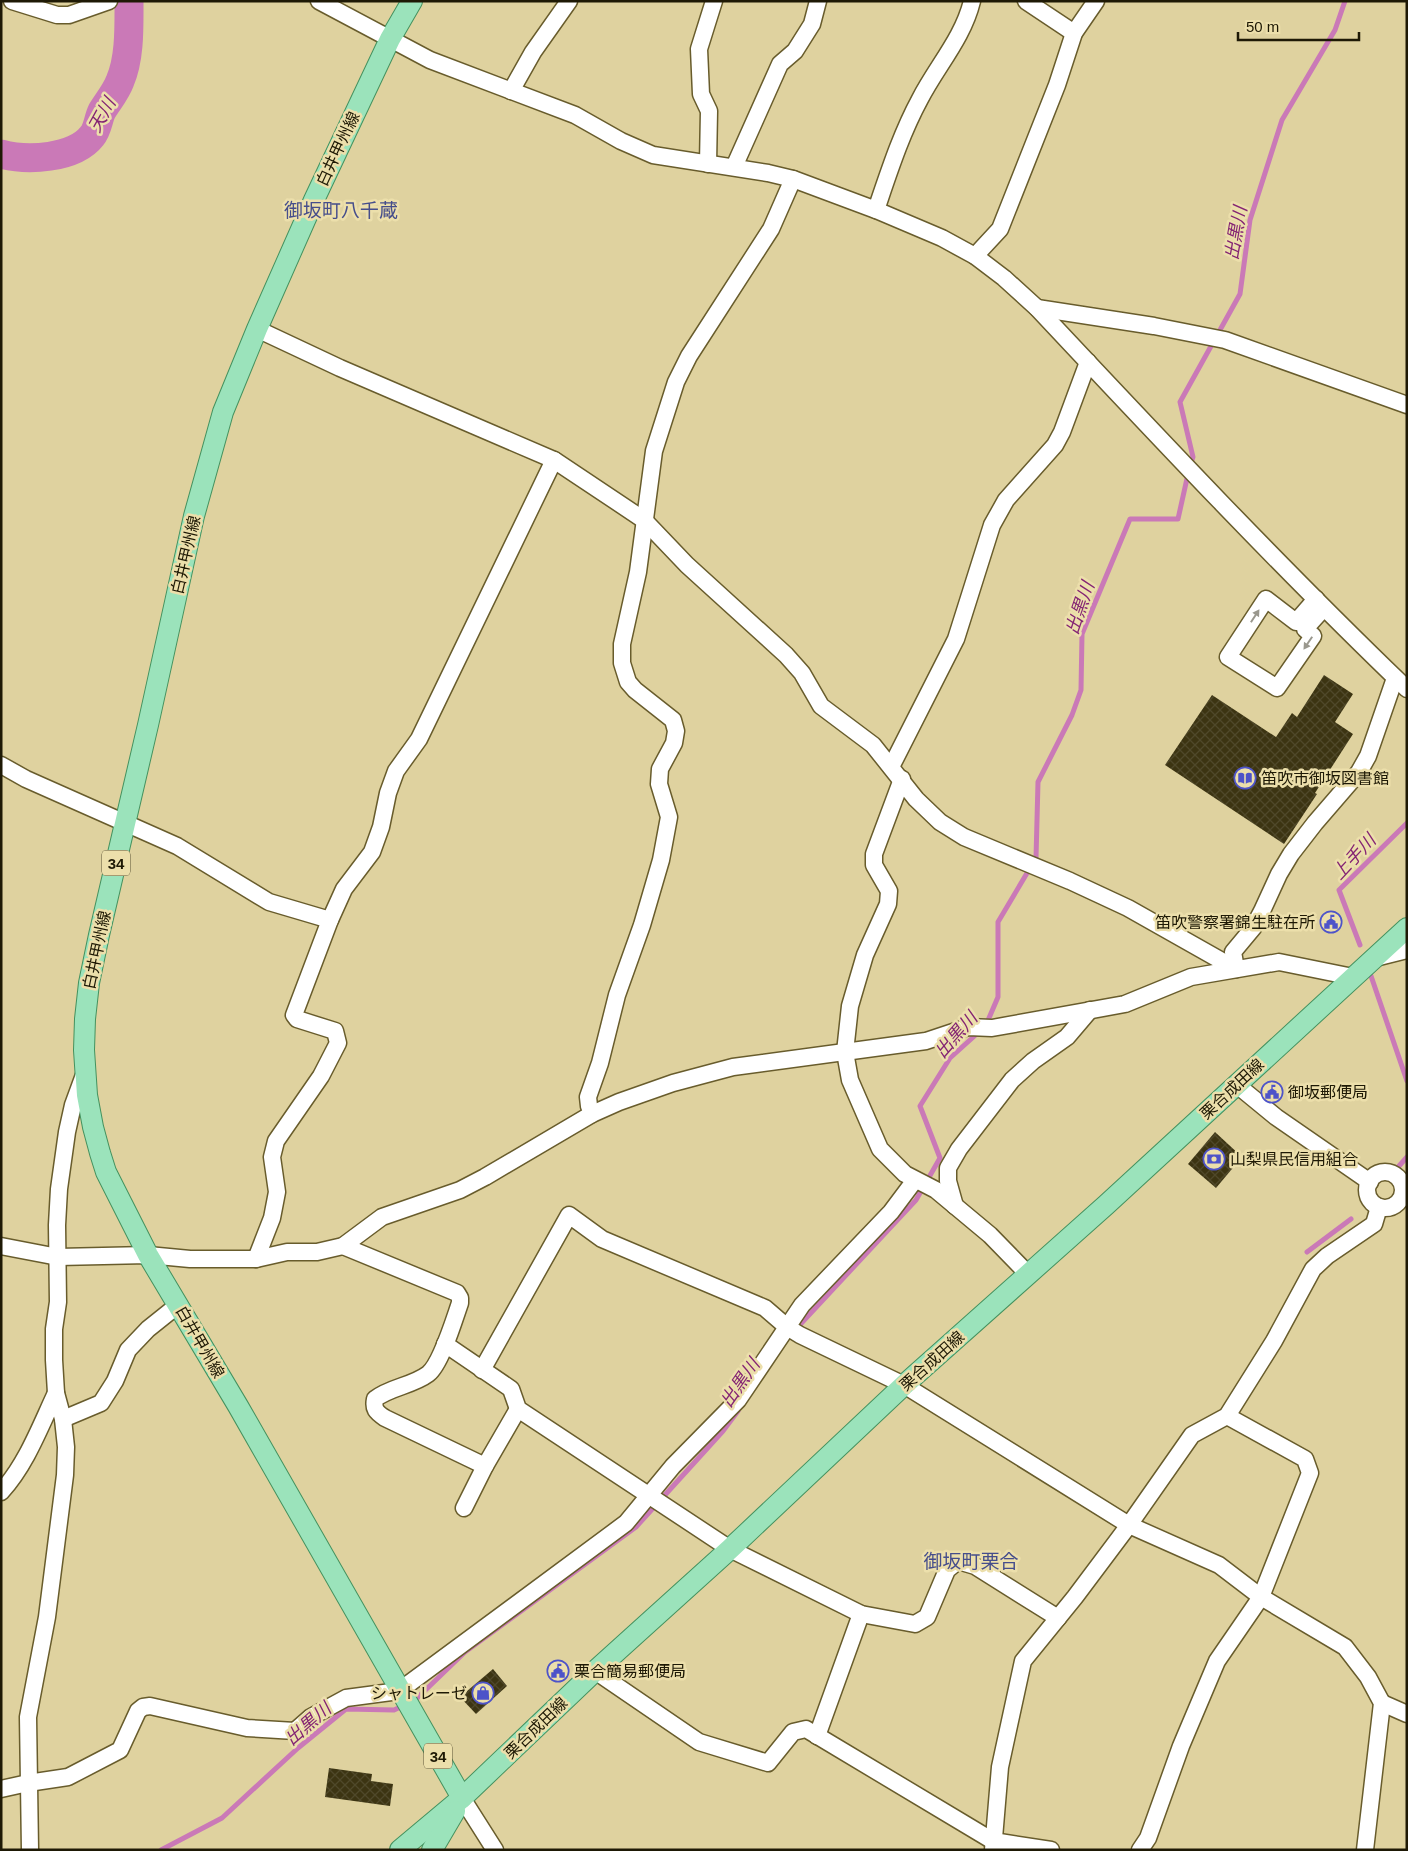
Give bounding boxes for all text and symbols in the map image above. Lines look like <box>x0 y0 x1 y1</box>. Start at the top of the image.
scale bar <box>1238 10 1359 42</box>
text: 50 m <box>1246 18 1279 35</box>
water label: 天川 <box>85 93 120 136</box>
street label: 白井甲州線 <box>313 109 363 189</box>
district label: 御坂町八千蔵 <box>284 200 398 221</box>
water label: 出黒川 <box>1221 203 1251 261</box>
street label: 白井甲州線 <box>169 514 203 596</box>
water label: 出黒川 <box>1062 577 1099 637</box>
one-way arrow <box>1250 609 1260 623</box>
one-way arrow <box>1303 636 1313 650</box>
library icon: 笛吹市御坂図書館 <box>1233 766 1257 790</box>
place label: 笛吹市御坂図書館 <box>1261 770 1389 787</box>
water label: 上手川 <box>1328 829 1381 884</box>
road number: 34 <box>102 850 130 876</box>
street label: 白井甲州線 <box>80 909 114 991</box>
public building icon: 笛吹警察署錦生駐在所 <box>1319 910 1343 934</box>
place label: 笛吹警察署錦生駐在所 <box>1155 914 1315 931</box>
water label: 出黒川 <box>931 1007 983 1062</box>
street label: 栗合成田線 <box>1197 1055 1267 1123</box>
public building icon: 御坂郵便局 <box>1260 1080 1284 1104</box>
place label: 御坂郵便局 <box>1288 1084 1368 1101</box>
bank icon: 山梨県民信用組合 <box>1202 1147 1226 1171</box>
place label: 山梨県民信用組合 <box>1230 1151 1358 1168</box>
street label: 白井甲州線 <box>173 1303 227 1381</box>
street label: 栗合成田線 <box>897 1328 967 1394</box>
water label: 出黒川 <box>716 1354 765 1411</box>
district label: 御坂町栗合 <box>923 1551 1019 1572</box>
public building icon: 栗合簡易郵便局 <box>546 1659 570 1683</box>
place label: 栗合簡易郵便局 <box>574 1663 686 1680</box>
shop icon: シャトレーゼ <box>471 1681 495 1705</box>
place label: シャトレーゼ <box>371 1685 467 1702</box>
street label: 栗合成田線 <box>501 1694 571 1762</box>
water label: 出黒川 <box>281 1697 336 1749</box>
road number: 34 <box>424 1744 452 1768</box>

